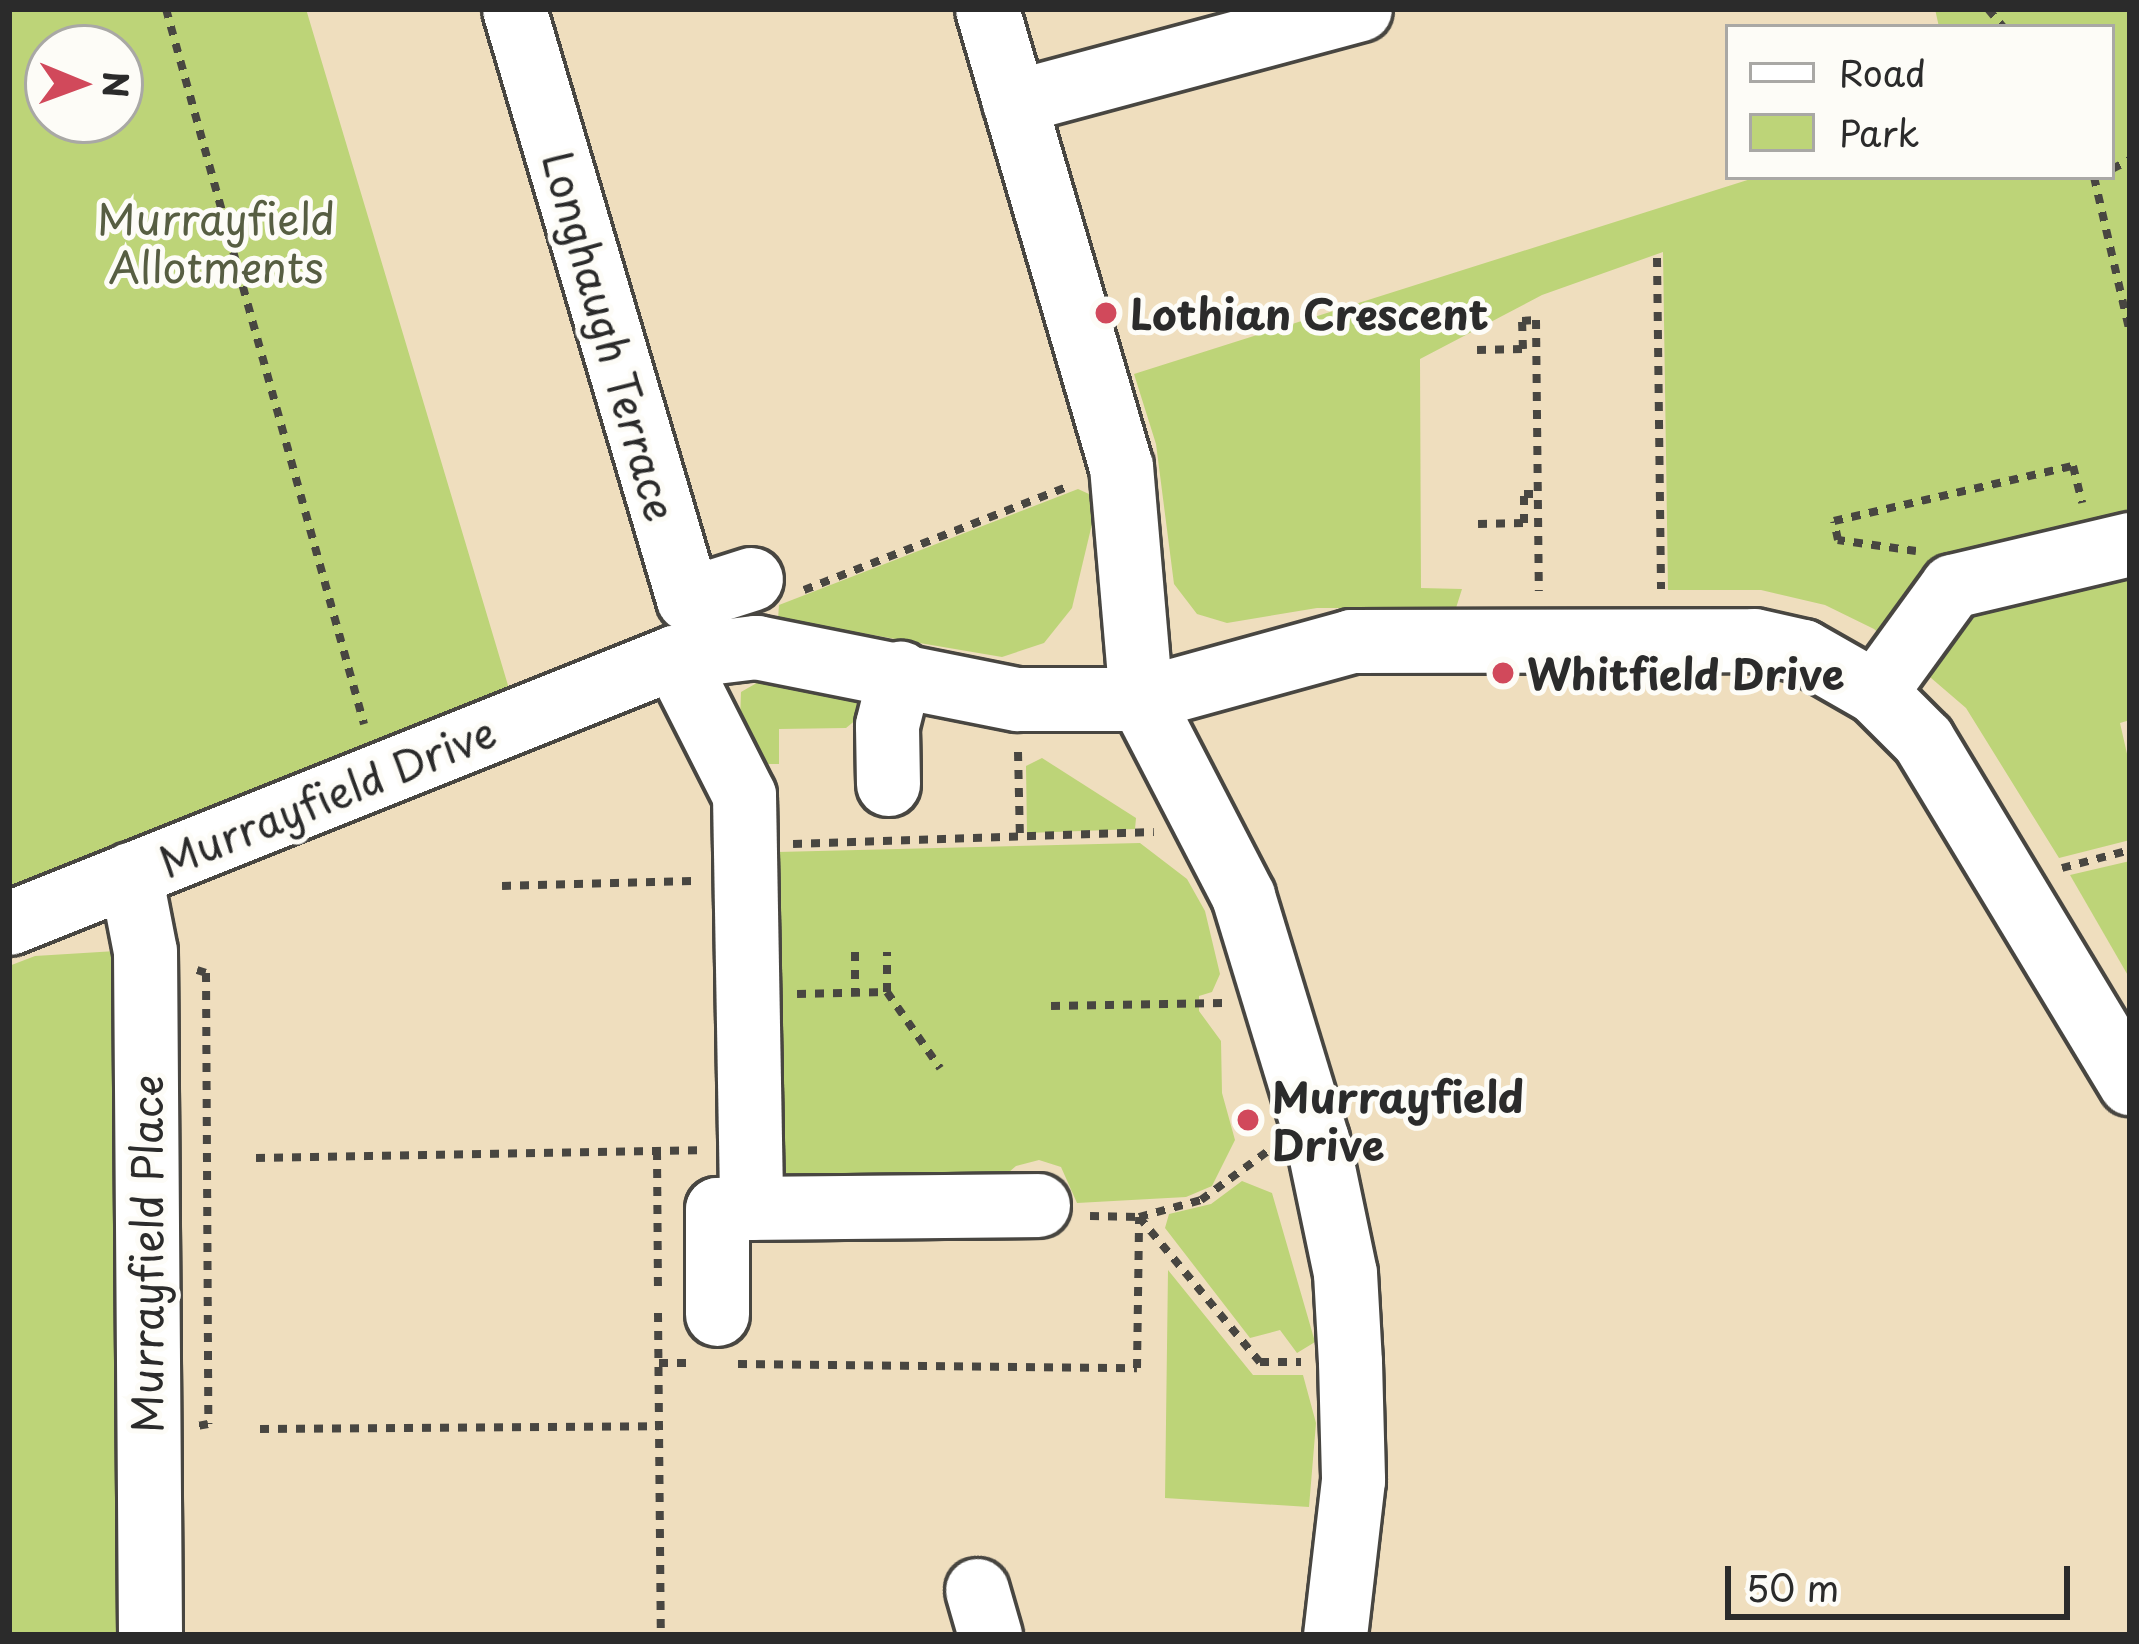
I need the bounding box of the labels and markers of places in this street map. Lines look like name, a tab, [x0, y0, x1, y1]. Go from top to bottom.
place label: Lothian Crescent	[1130, 288, 1489, 338]
marker: Lothian Crescent	[1093, 300, 1119, 326]
place label: Whitfield Drive	[1527, 648, 1846, 698]
marker: Whitfield Drive	[1490, 660, 1516, 686]
place label: Murrayfield Drive	[1272, 1071, 1524, 1170]
marker: Murrayfield Drive	[1235, 1107, 1261, 1133]

